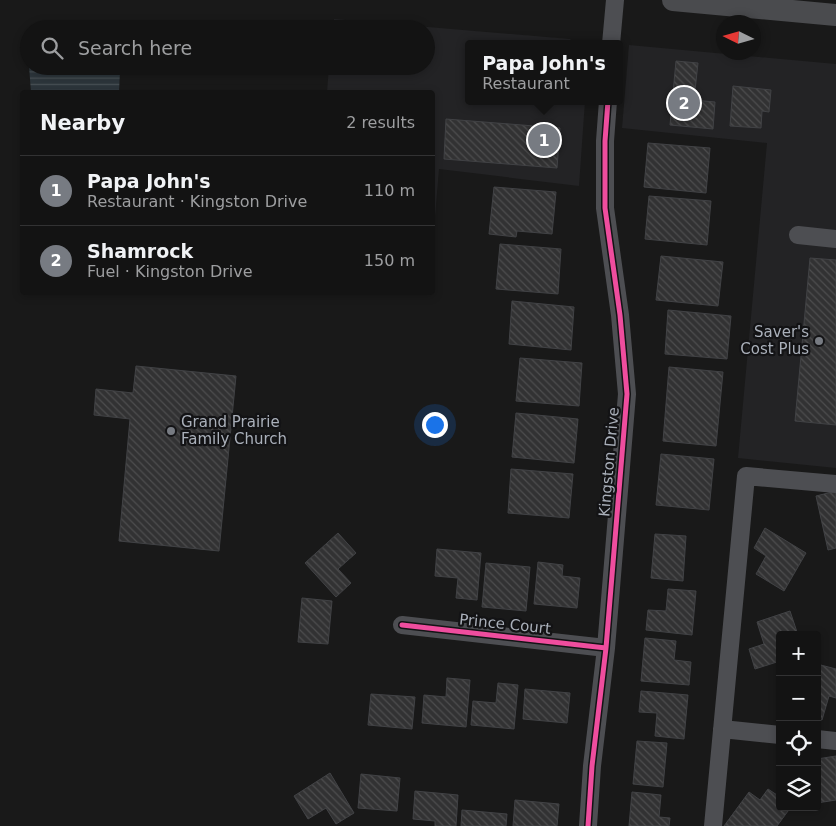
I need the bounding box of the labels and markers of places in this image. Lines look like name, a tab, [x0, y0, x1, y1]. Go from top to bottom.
pin: 2	[668, 84, 700, 122]
pin: 1	[528, 121, 560, 159]
place label: Saver's Cost Plus	[740, 323, 809, 358]
marker: Saver's Cost Plus	[813, 335, 825, 347]
place label: Grand Prairie Family Church	[181, 413, 287, 448]
marker: Grand Prairie Family Church	[165, 425, 177, 437]

